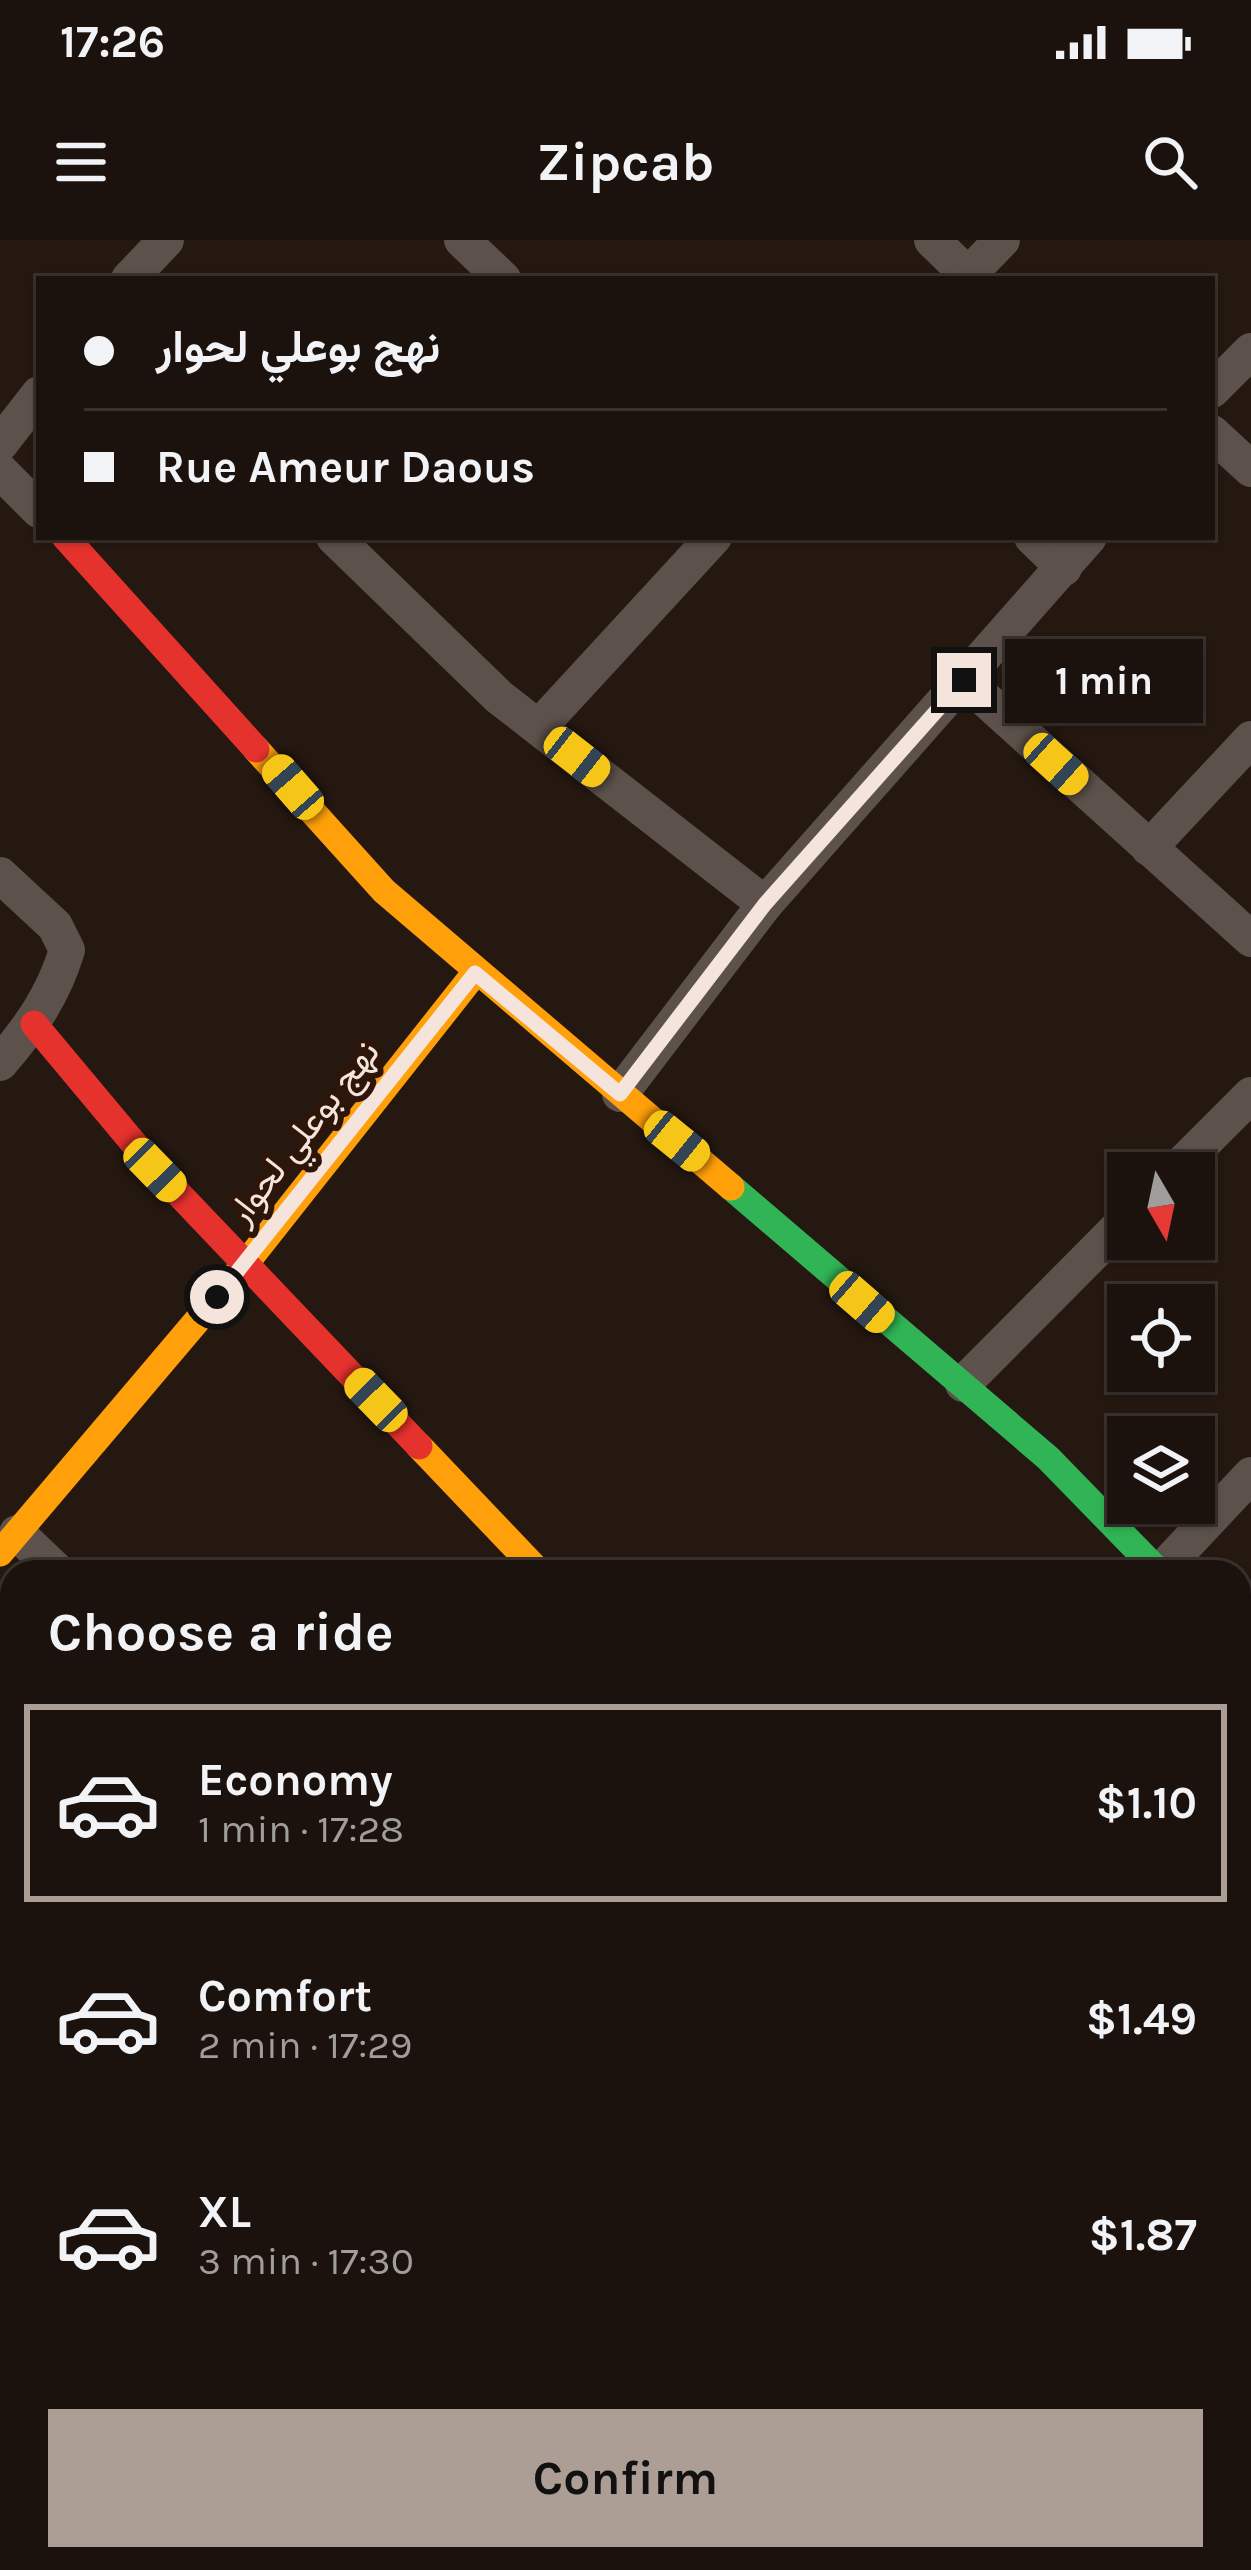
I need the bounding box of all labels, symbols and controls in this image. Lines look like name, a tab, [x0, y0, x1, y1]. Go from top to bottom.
text: 17:26	[60, 16, 165, 68]
icon: menu	[48, 129, 114, 195]
icon: search	[1137, 129, 1203, 195]
text: Zipcab	[537, 130, 714, 194]
text: نهج بوعلي لحوار	[156, 321, 440, 373]
text: Rue Ameur Daous	[156, 441, 535, 493]
callout: 1 min	[1006, 638, 1204, 722]
route end	[937, 653, 991, 707]
text: 1 min	[1055, 658, 1153, 704]
car	[538, 721, 616, 793]
car	[1017, 727, 1095, 801]
car	[256, 748, 330, 826]
street label: نهج بوعلي لحوار	[218, 1032, 394, 1238]
car	[638, 1104, 716, 1178]
car	[117, 1132, 193, 1208]
north arrow	[1107, 1152, 1215, 1260]
map controls	[1107, 1152, 1215, 1524]
car	[823, 1265, 901, 1339]
route start	[190, 1270, 244, 1324]
button: locate	[1107, 1284, 1215, 1392]
car	[338, 1362, 414, 1438]
button: layers	[1107, 1416, 1215, 1524]
text: Choose a ride	[48, 1600, 394, 1664]
icon: car	[54, 1749, 162, 1857]
text: Economy	[198, 1754, 393, 1806]
text: $1.10	[1096, 1777, 1197, 1829]
text: 1 min · 17:28	[198, 1806, 404, 1852]
icon: car	[54, 1965, 162, 2073]
text: Comfort	[198, 1970, 372, 2022]
text: $1.49	[1086, 1993, 1197, 2045]
text: 2 min · 17:29	[198, 2022, 412, 2068]
icon: car	[54, 2181, 162, 2289]
text: XL	[198, 2186, 251, 2238]
text: $1.87	[1089, 2209, 1197, 2261]
text: 3 min · 17:30	[198, 2238, 414, 2284]
button: Confirm	[48, 2409, 1203, 2547]

